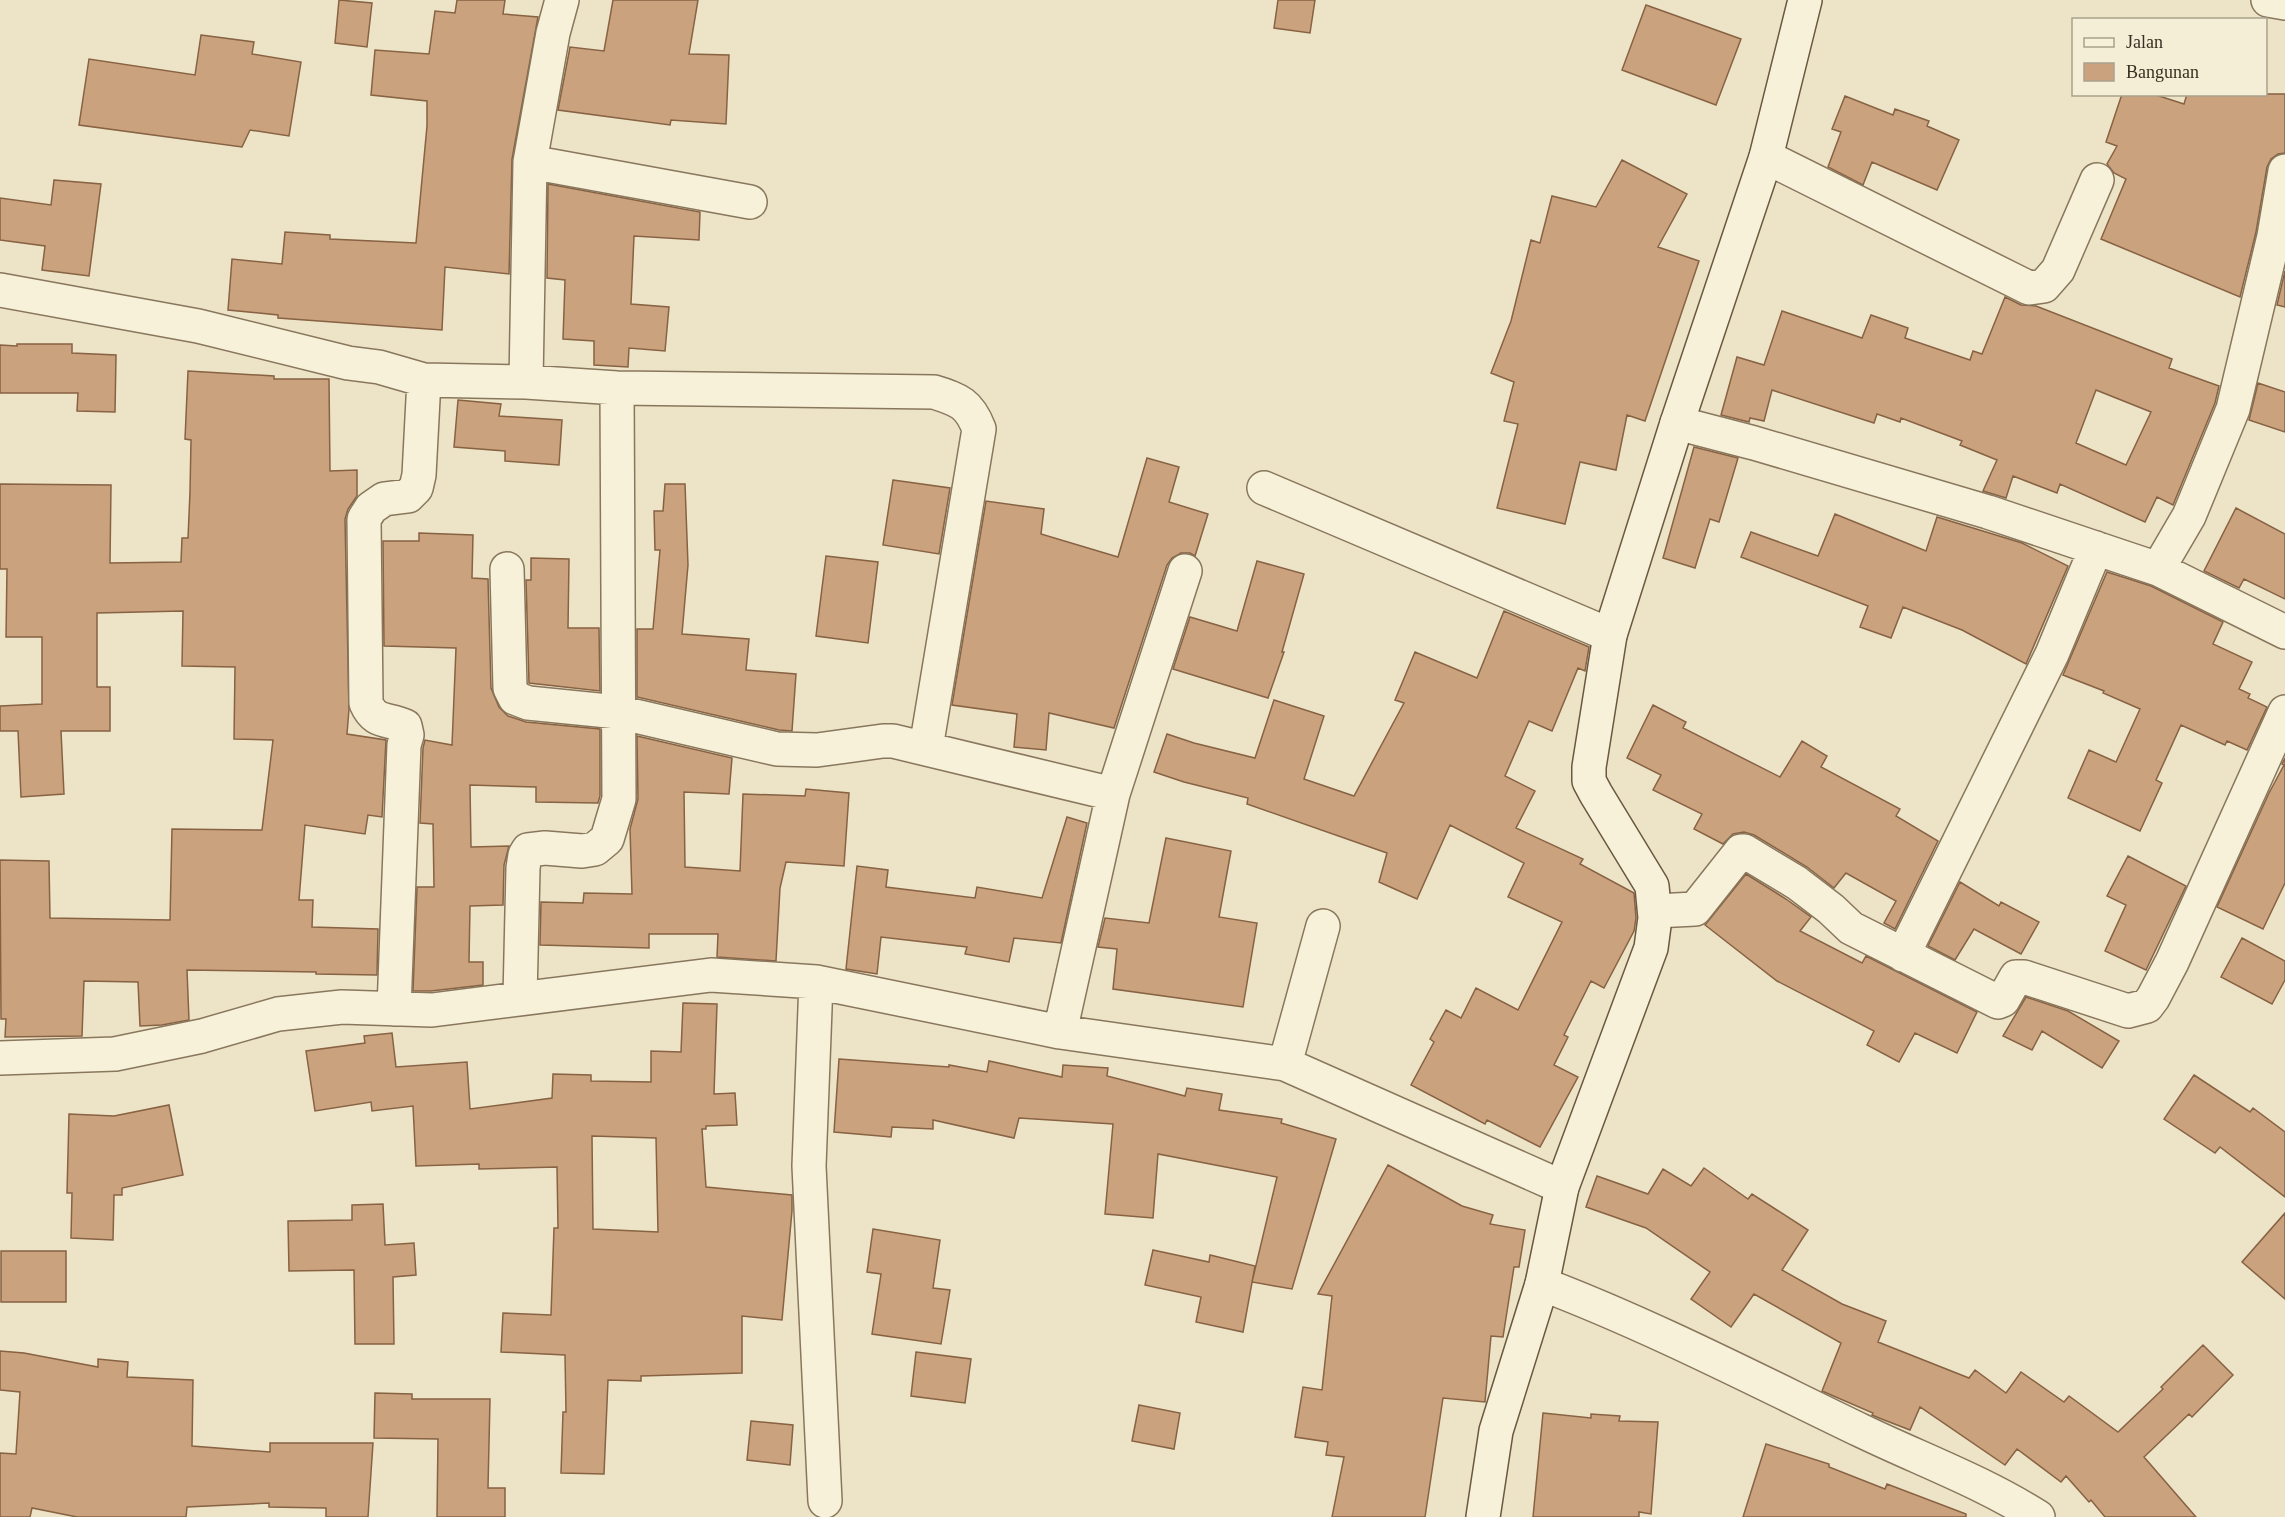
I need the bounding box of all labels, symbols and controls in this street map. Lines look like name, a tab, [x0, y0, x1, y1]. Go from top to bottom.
legend	[2072, 18, 2267, 96]
text: Jalan	[2126, 32, 2163, 52]
text: Bangunan	[2126, 62, 2199, 82]

